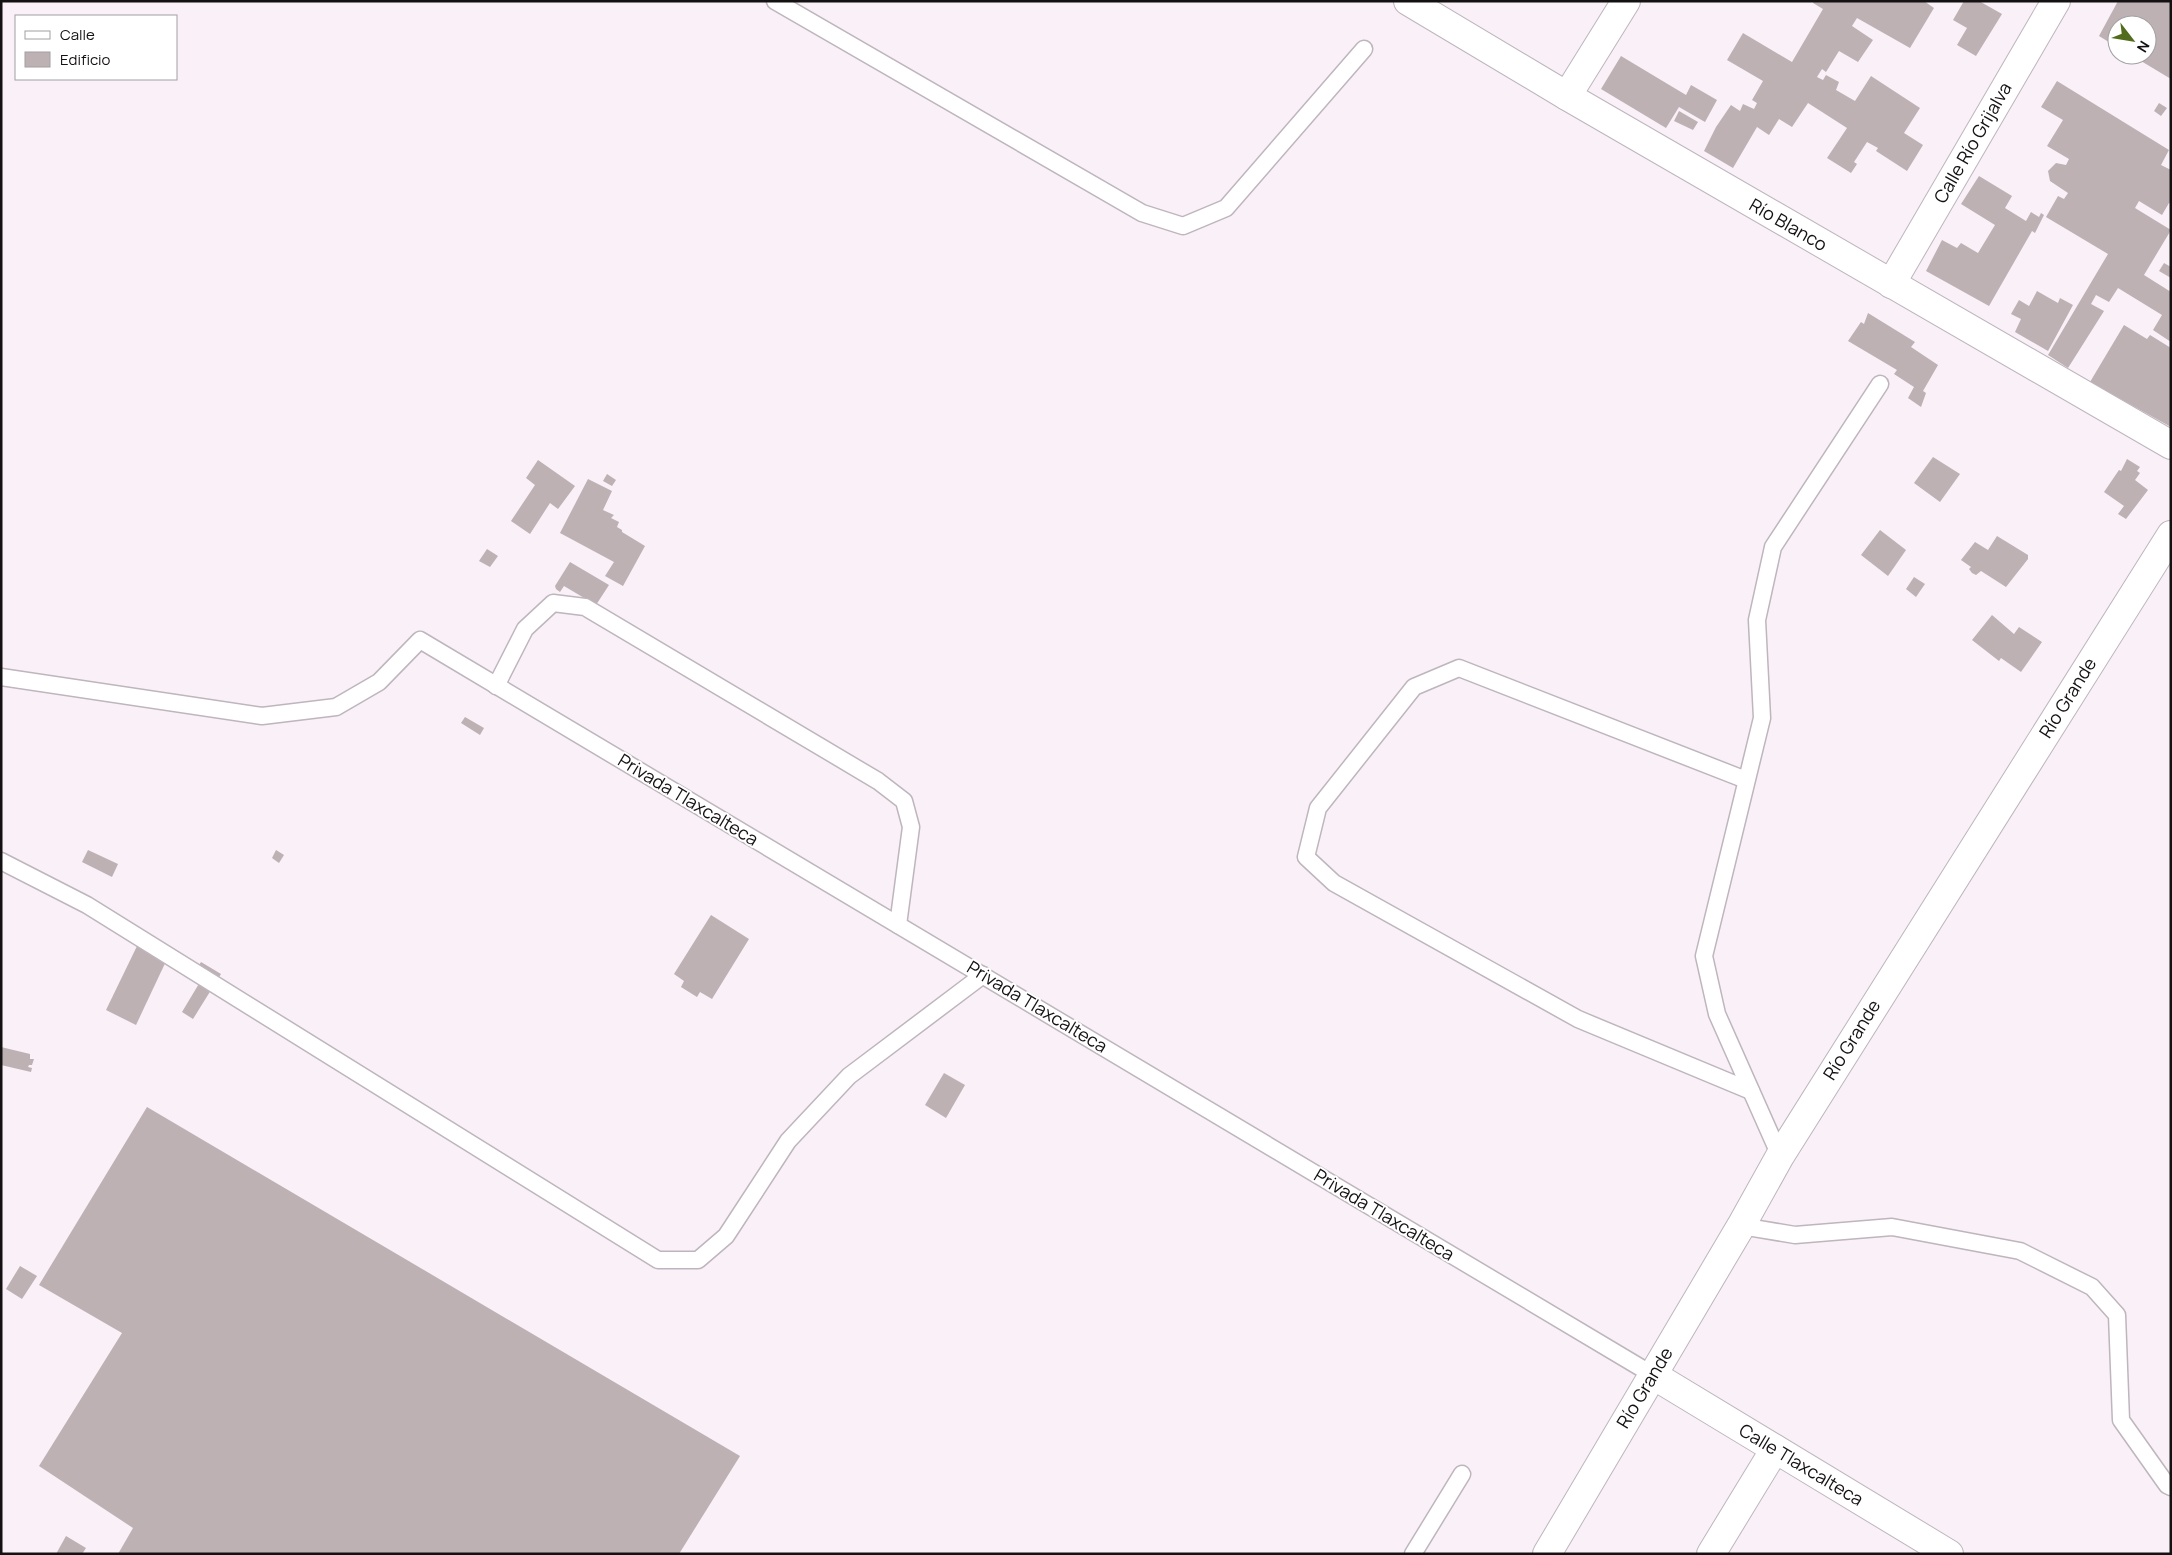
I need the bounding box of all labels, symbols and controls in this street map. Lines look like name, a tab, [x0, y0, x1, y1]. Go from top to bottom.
legend	[15, 15, 178, 80]
north arrow	[2107, 15, 2157, 65]
text: Calle	[60, 24, 95, 45]
text: N	[2133, 38, 2154, 56]
text: Edificio	[60, 49, 111, 70]
street label: Calle Río Grijalva	[1928, 78, 2017, 207]
street label: Río Blanco	[1745, 192, 1832, 256]
street label: Río Grande	[2033, 653, 2101, 742]
street label: Privada Tlaxcalteca	[614, 748, 763, 851]
street label: Privada Tlaxcalteca	[963, 955, 1112, 1058]
street label: Río Grande	[1817, 995, 1885, 1084]
street label: Privada Tlaxcalteca	[1310, 1163, 1459, 1266]
street label: Río Grande	[1611, 1343, 1678, 1432]
street label: Calle Tlaxcalteca	[1735, 1418, 1868, 1511]

